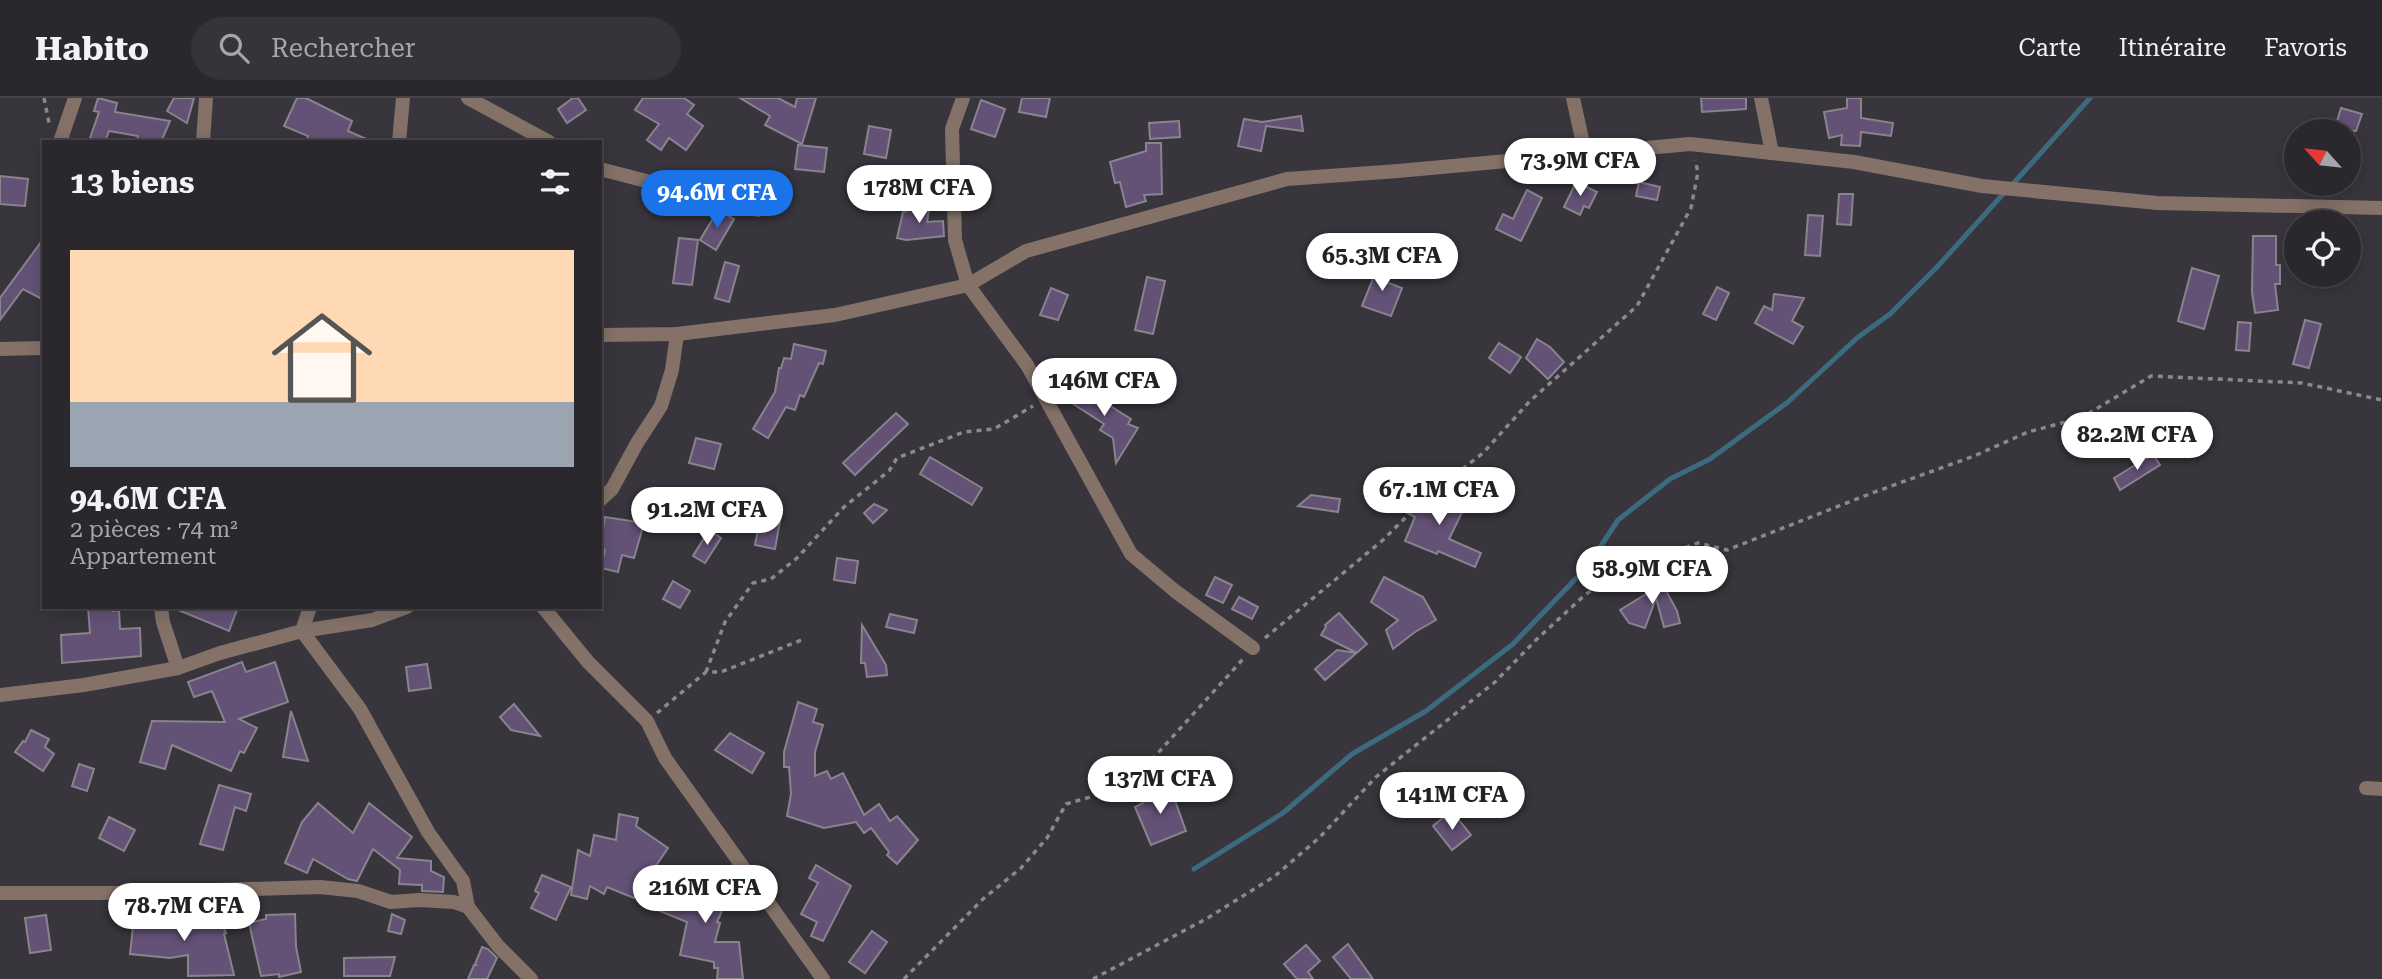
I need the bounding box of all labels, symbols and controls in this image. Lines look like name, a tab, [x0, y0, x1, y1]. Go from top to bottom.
search box	[191, 17, 681, 80]
text: Habito	[35, 29, 149, 68]
icon: search	[215, 29, 253, 67]
text: Rechercher	[271, 33, 415, 63]
text: Carte	[2019, 34, 2081, 62]
text: Itinéraire	[2119, 34, 2226, 62]
text: Favoris	[2264, 34, 2347, 62]
north arrow	[2284, 119, 2361, 196]
map controls	[2284, 119, 2361, 287]
pin: 73.9M CFA	[1500, 139, 1660, 198]
text: 73.9M CFA	[1520, 147, 1640, 174]
icon: filters	[536, 163, 574, 201]
text: 13 biens	[70, 165, 194, 200]
pin: 178M CFA	[847, 166, 991, 225]
pin: 94.6M CFA	[637, 170, 797, 230]
text: 178M CFA	[863, 174, 975, 201]
text: 94.6M CFA	[657, 179, 777, 206]
button: locate	[2284, 210, 2361, 287]
pin: 65.3M CFA	[1302, 234, 1462, 293]
text: 65.3M CFA	[1322, 242, 1442, 269]
icon: home	[259, 295, 385, 421]
pin: 146M CFA	[1032, 358, 1176, 418]
text: 146M CFA	[1048, 367, 1160, 394]
pin: 82.2M CFA	[2057, 412, 2217, 472]
text: 82.2M CFA	[2077, 421, 2197, 448]
pin: 67.1M CFA	[1359, 468, 1519, 527]
text: 67.1M CFA	[1379, 476, 1499, 503]
text: 94.6M CFA	[70, 481, 226, 516]
pin: 91.2M CFA	[627, 488, 787, 547]
text: 91.2M CFA	[647, 496, 767, 523]
text: 2 pièces · 74 m²	[70, 516, 238, 543]
text: Appartement	[70, 543, 216, 570]
pin: 58.9M CFA	[1572, 546, 1732, 606]
text: 58.9M CFA	[1592, 555, 1712, 582]
pin: 137M CFA	[1088, 756, 1232, 816]
text: 137M CFA	[1104, 765, 1216, 792]
pin: 141M CFA	[1380, 772, 1524, 832]
text: 141M CFA	[1396, 781, 1508, 808]
pin: 216M CFA	[633, 866, 777, 925]
text: 216M CFA	[649, 874, 761, 901]
pin: 78.7M CFA	[104, 884, 264, 943]
text: 78.7M CFA	[124, 892, 244, 919]

